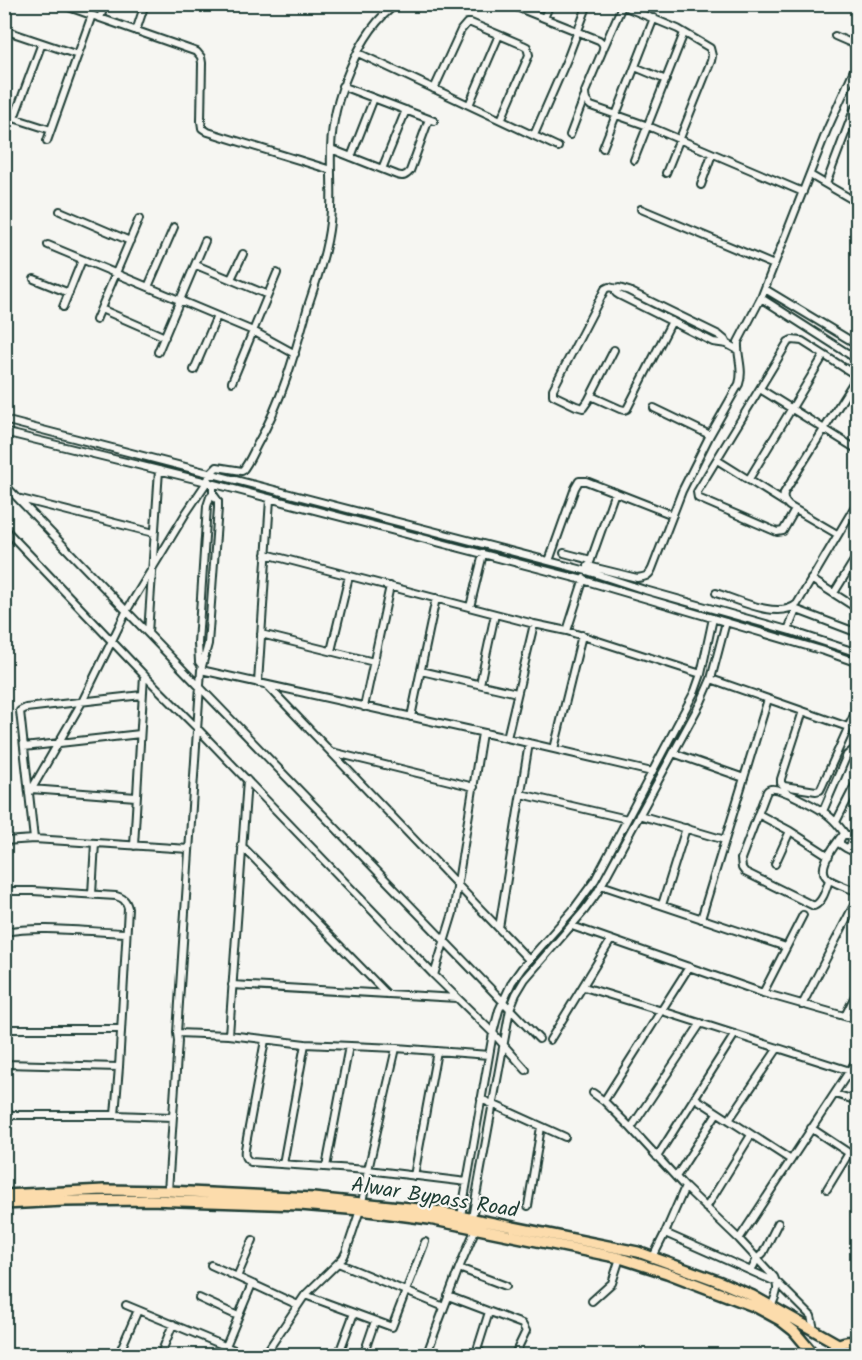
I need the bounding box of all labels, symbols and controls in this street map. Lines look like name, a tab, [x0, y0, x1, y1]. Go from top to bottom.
street label: Alwar Bypass Road	[349, 1169, 521, 1228]

